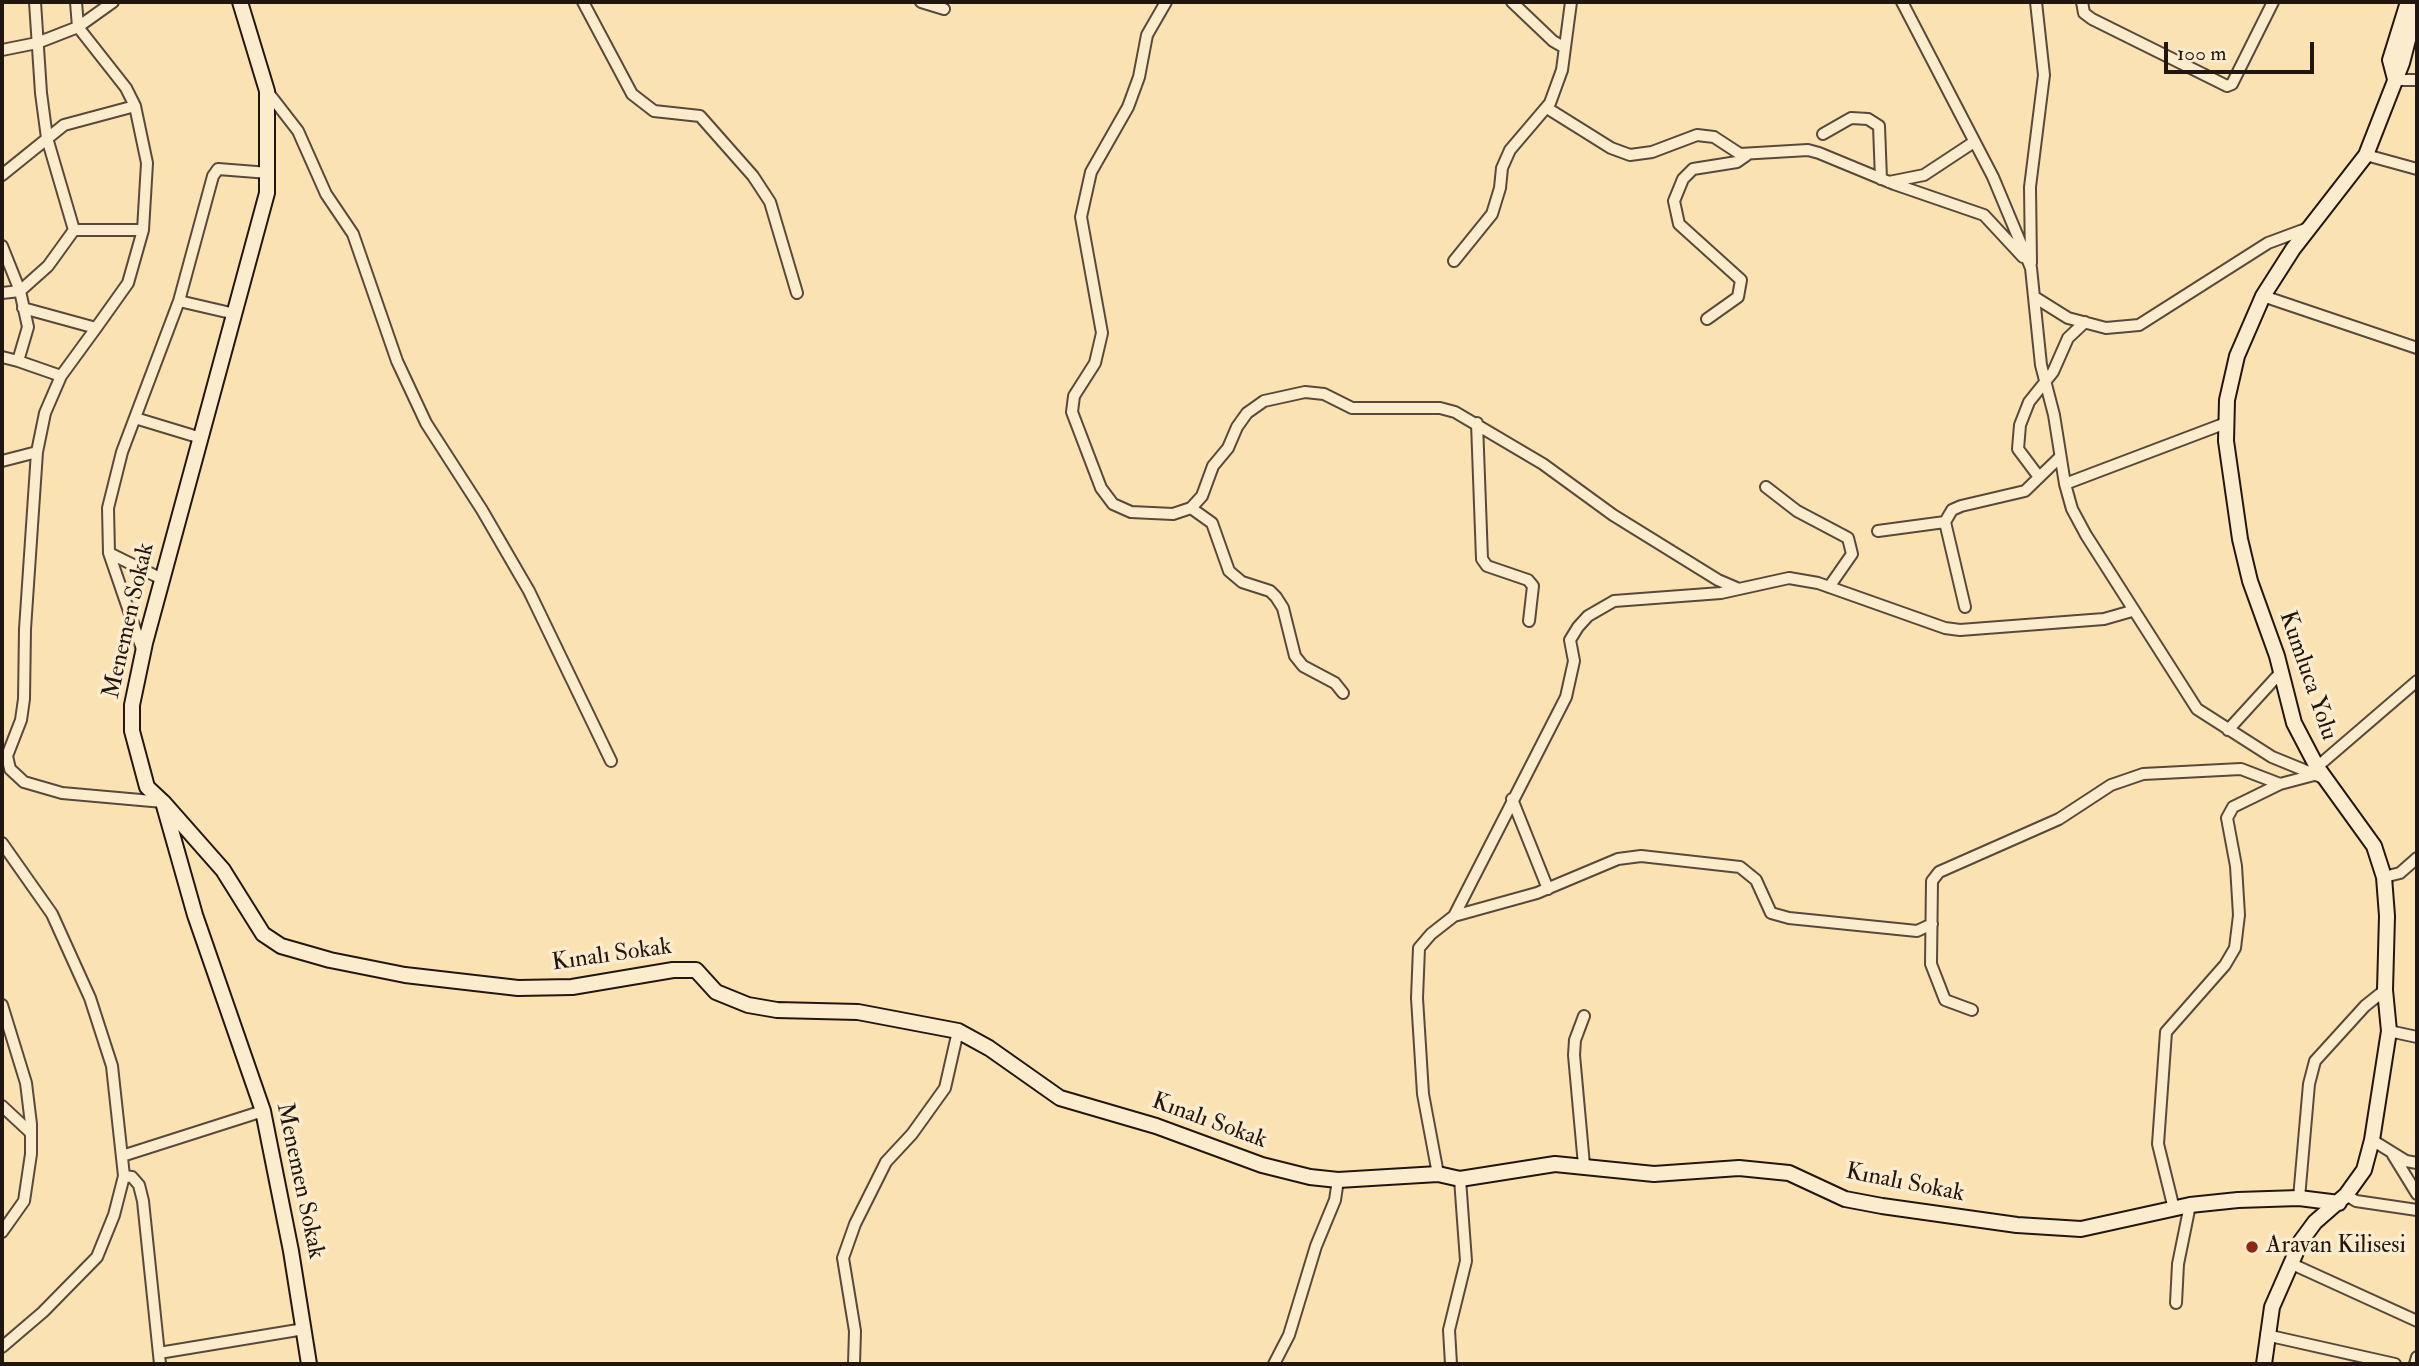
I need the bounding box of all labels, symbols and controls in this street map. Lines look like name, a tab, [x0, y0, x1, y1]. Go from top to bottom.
scale bar	[2167, 28, 2318, 72]
text: 100 m	[2177, 40, 2227, 67]
street label: Menemen Sokak	[98, 540, 162, 702]
street label: Kumluca Yolu	[2271, 608, 2343, 744]
street label: Kınalı Sokak	[550, 933, 674, 979]
street label: Kınalı Sokak	[1147, 1088, 1271, 1156]
street label: Menemen Sokak	[268, 1100, 330, 1262]
street label: Kınalı Sokak	[1843, 1158, 1967, 1210]
place label: Aravan Kilisesi	[2266, 1233, 2406, 1261]
marker: Aravan Kilisesi	[2244, 1239, 2260, 1255]

